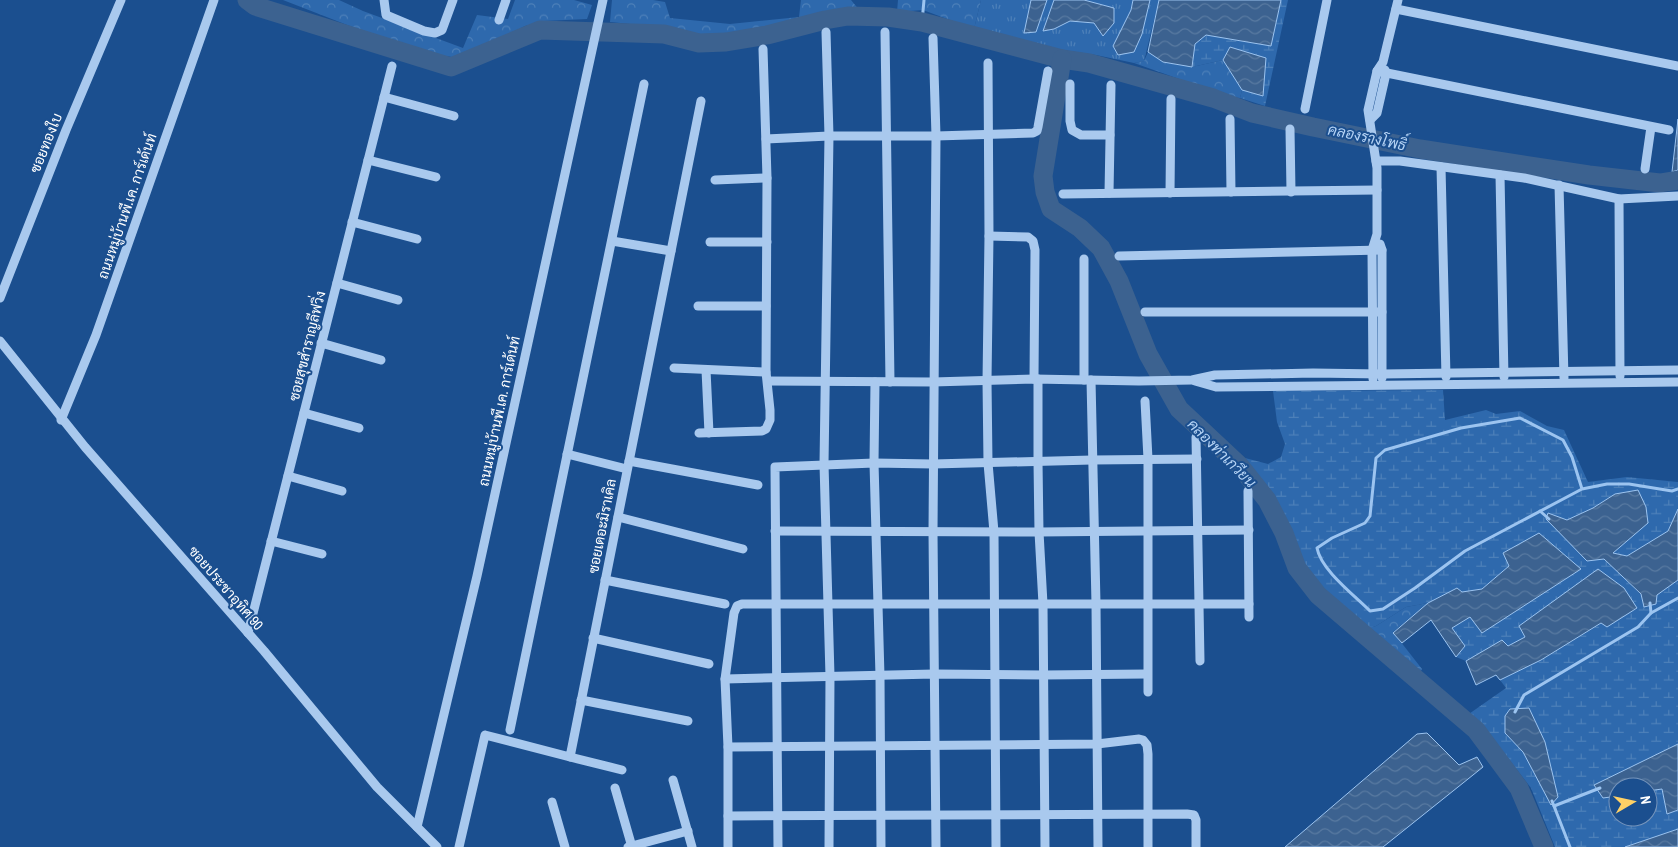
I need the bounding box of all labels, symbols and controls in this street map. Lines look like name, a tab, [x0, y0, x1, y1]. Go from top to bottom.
street label: ซอยทองใบ	[26, 110, 66, 176]
water label: คลองรางโพธิ์	[1326, 114, 1412, 156]
street label: ถนนหมู่บ้านพี.เค. การ์เด้นท์	[94, 131, 161, 282]
street label: ซอยสุขสำราญลีฟวิ่ง	[282, 288, 330, 403]
street label: ถนนหมู่บ้านพี.เค. การ์เด้นท์	[474, 334, 525, 488]
water label: คลองท่าเกวียน	[1183, 414, 1261, 492]
street label: ซอยเดอะมิราเคิล	[584, 477, 620, 575]
street label: ซอยประชาอุทิศ 90	[184, 542, 267, 634]
north arrow	[1608, 777, 1658, 827]
text: N	[1636, 794, 1655, 805]

